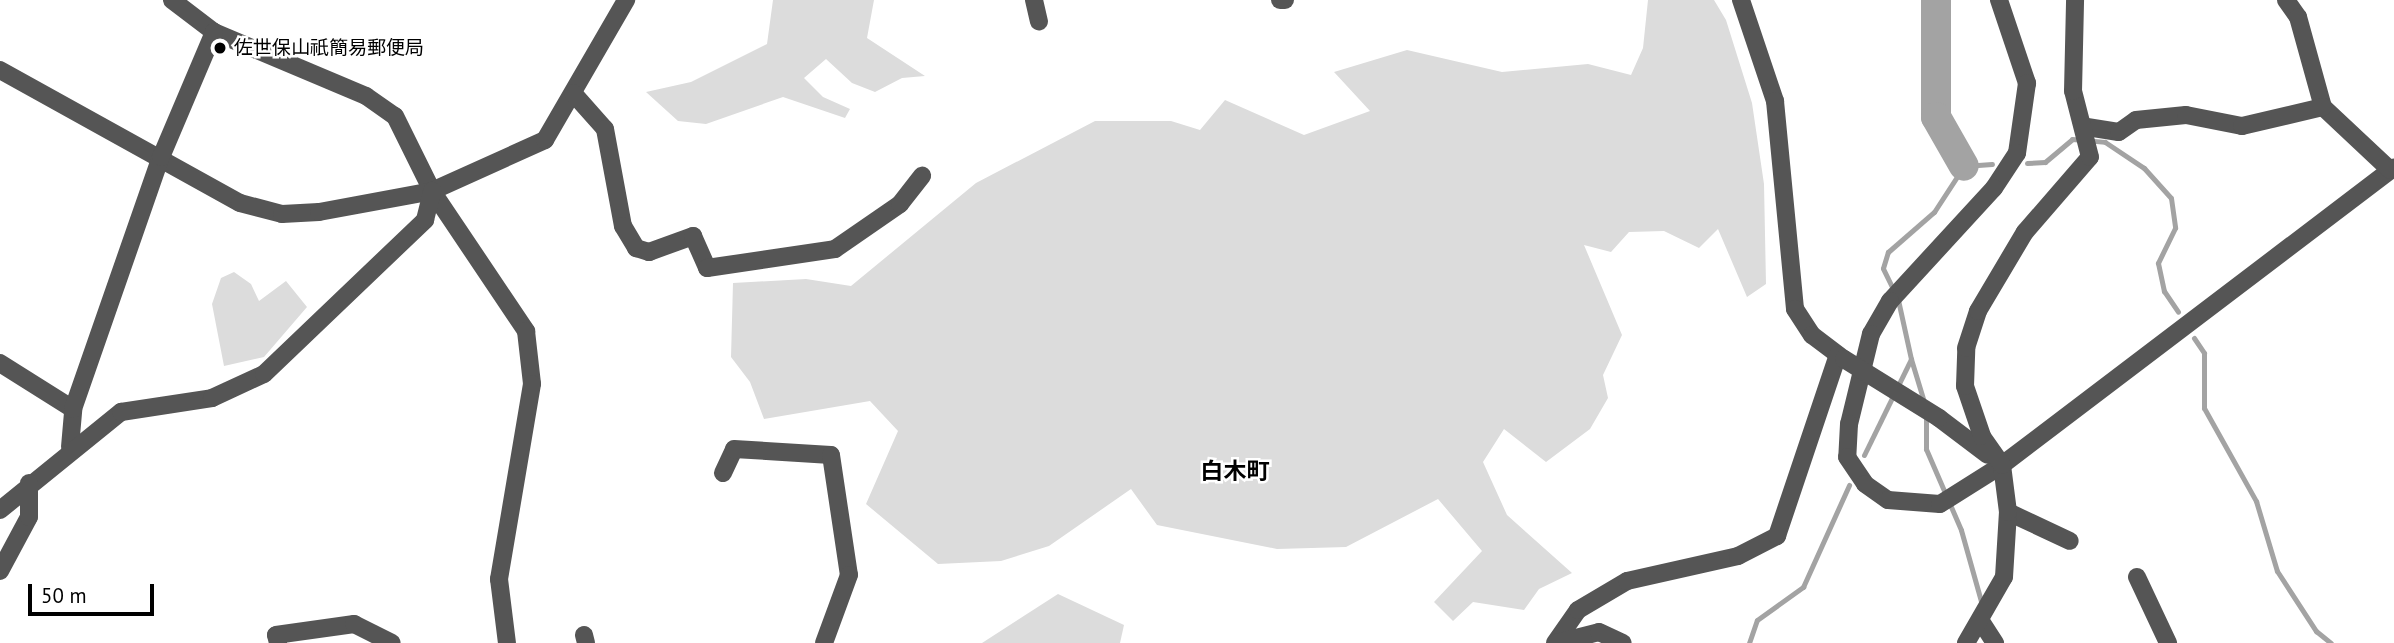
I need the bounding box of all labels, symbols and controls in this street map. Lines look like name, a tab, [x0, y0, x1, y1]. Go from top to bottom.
place label: 佐世保山祇簡易郵便局	[234, 37, 424, 59]
marker: 佐世保山祇簡易郵便局	[212, 40, 228, 56]
district label: 白木町	[1201, 457, 1269, 485]
scale bar	[32, 570, 158, 614]
text: 50 m	[41, 582, 87, 609]

